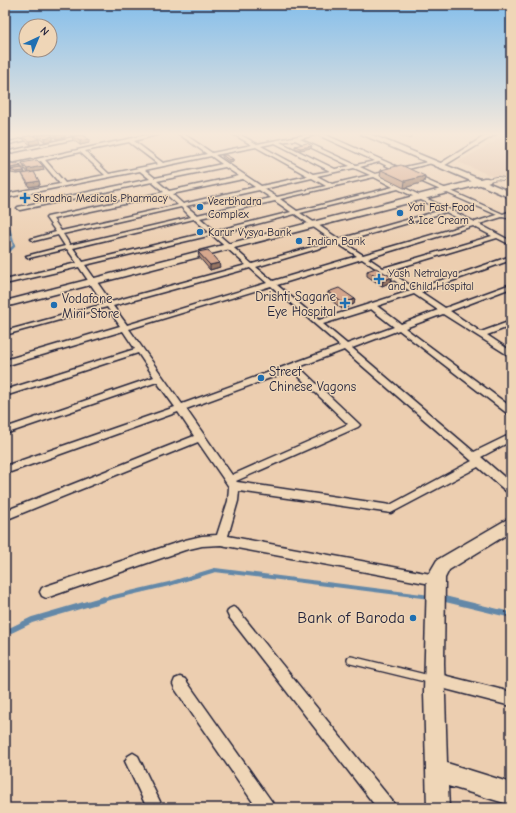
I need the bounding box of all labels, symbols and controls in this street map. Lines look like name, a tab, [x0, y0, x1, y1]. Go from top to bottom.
north arrow	[18, 18, 58, 58]
text: N	[37, 24, 52, 38]
place label: Shradha Medicals Pharmacy	[33, 192, 168, 205]
marker: Shradha Medicals Pharmacy	[20, 193, 30, 203]
place label: Veerbhadra Complex	[208, 195, 262, 221]
place label: Yoti Fast Food & Ice Cream	[408, 201, 475, 227]
marker: Veerbhadra Complex	[195, 202, 205, 212]
marker: Yoti Fast Food & Ice Cream	[395, 208, 405, 218]
place label: Karur Vysya Bank	[208, 226, 292, 239]
marker: Karur Vysya Bank	[195, 227, 205, 237]
place label: Indian Bank	[307, 235, 366, 248]
marker: Indian Bank	[294, 236, 304, 246]
place label: Yash Netralaya and Child Hospital	[388, 267, 474, 293]
marker: Yash Netralaya and Child Hospital	[373, 273, 385, 285]
place label: Drishti Sagane Eye Hospital	[255, 289, 336, 319]
place label: Vodafone Mini Store	[62, 291, 120, 321]
marker: Drishti Sagane Eye Hospital	[339, 297, 351, 309]
marker: Vodafone Mini Store	[49, 300, 59, 310]
place label: Street Chinese Vagons	[269, 364, 356, 394]
marker: Street Chinese Vagons	[256, 373, 266, 383]
place label: Bank of Baroda	[297, 609, 405, 627]
marker: Bank of Baroda	[408, 613, 418, 623]

